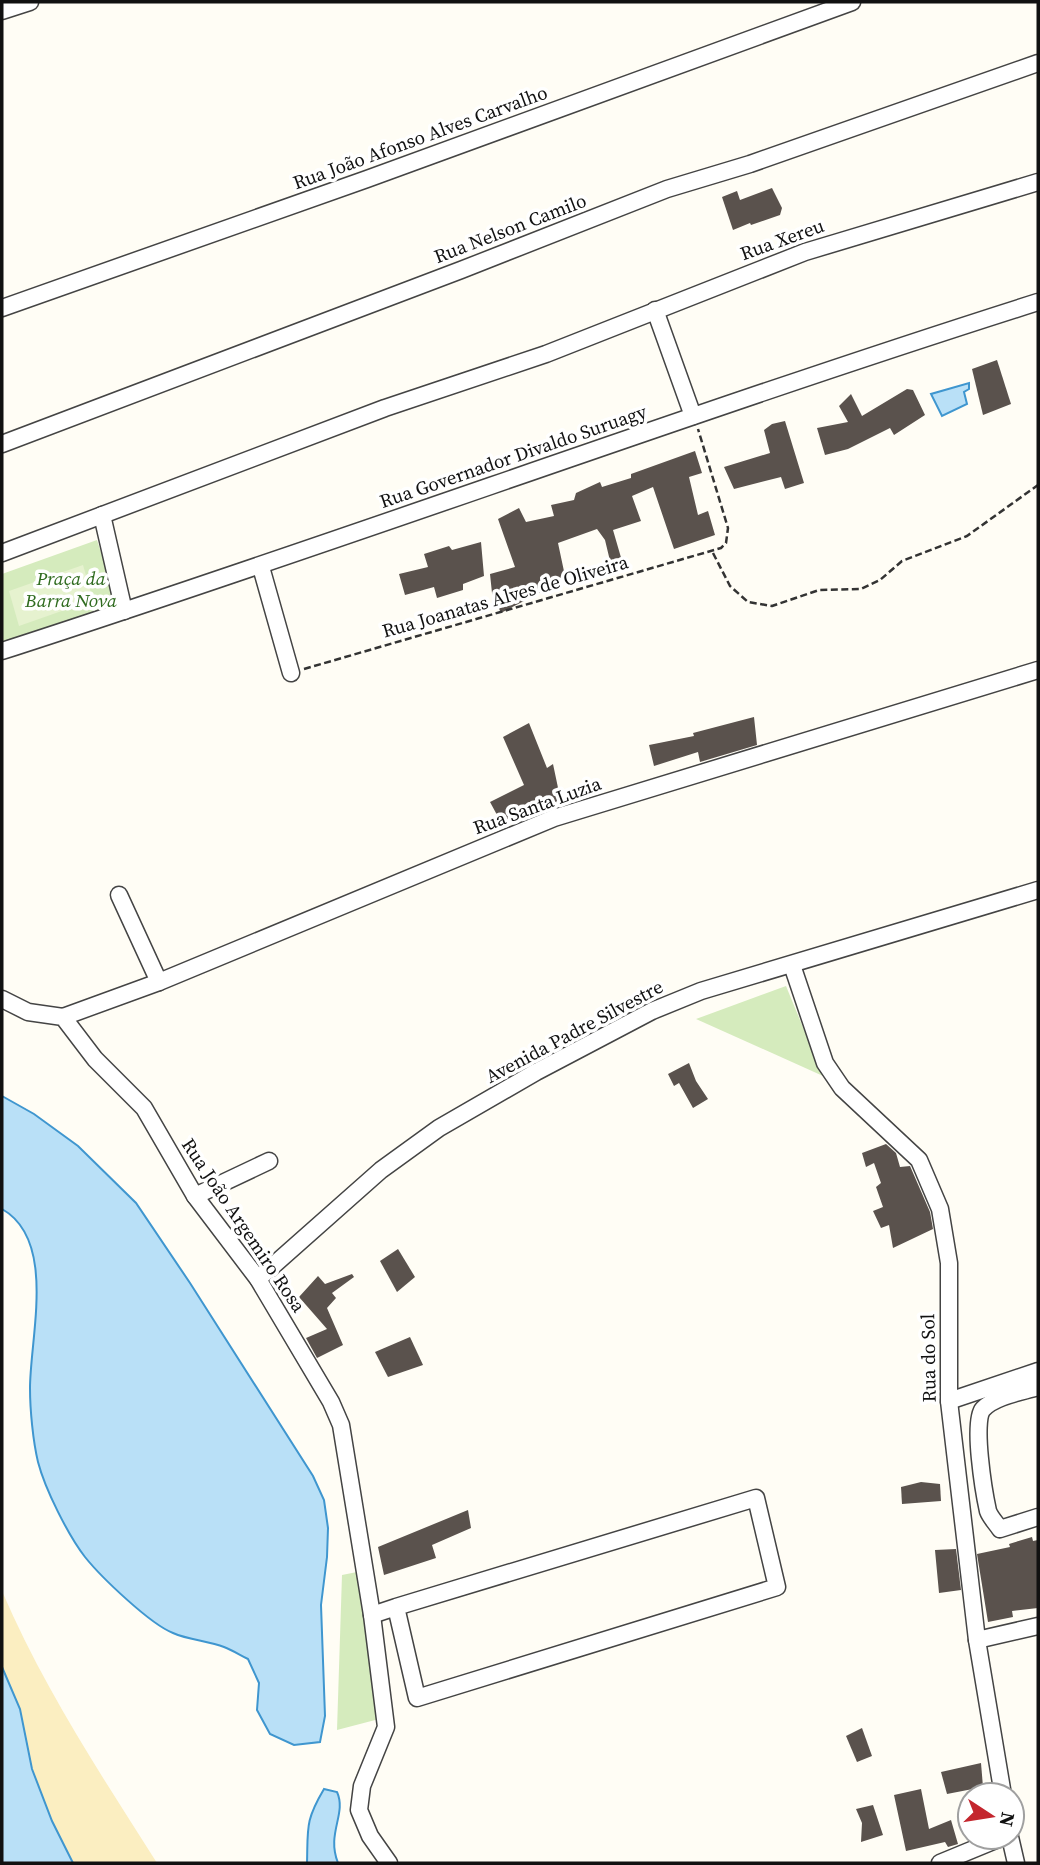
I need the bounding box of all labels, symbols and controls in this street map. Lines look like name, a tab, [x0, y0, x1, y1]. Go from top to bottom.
street label: Rua João Afonso Alves Carvalho	[289, 79, 551, 195]
street label: Rua Nelson Camilo	[430, 187, 590, 269]
street label: Rua Xereu	[736, 212, 828, 266]
street label: Rua Governador Divaldo Suruagy	[376, 398, 650, 514]
street label: Rua Joanatas Alves de Oliveira	[379, 548, 631, 644]
park label: Praça da Barra Nova	[24, 565, 117, 613]
street label: Rua Santa Luzia	[469, 770, 605, 840]
street label: Avenida Padre Silvestre	[481, 973, 667, 1089]
street label: Rua João Argemiro Rosa	[176, 1133, 312, 1317]
street label: Rua do Sol	[914, 1313, 942, 1403]
north arrow	[956, 1781, 1026, 1851]
text: N	[993, 1810, 1022, 1829]

